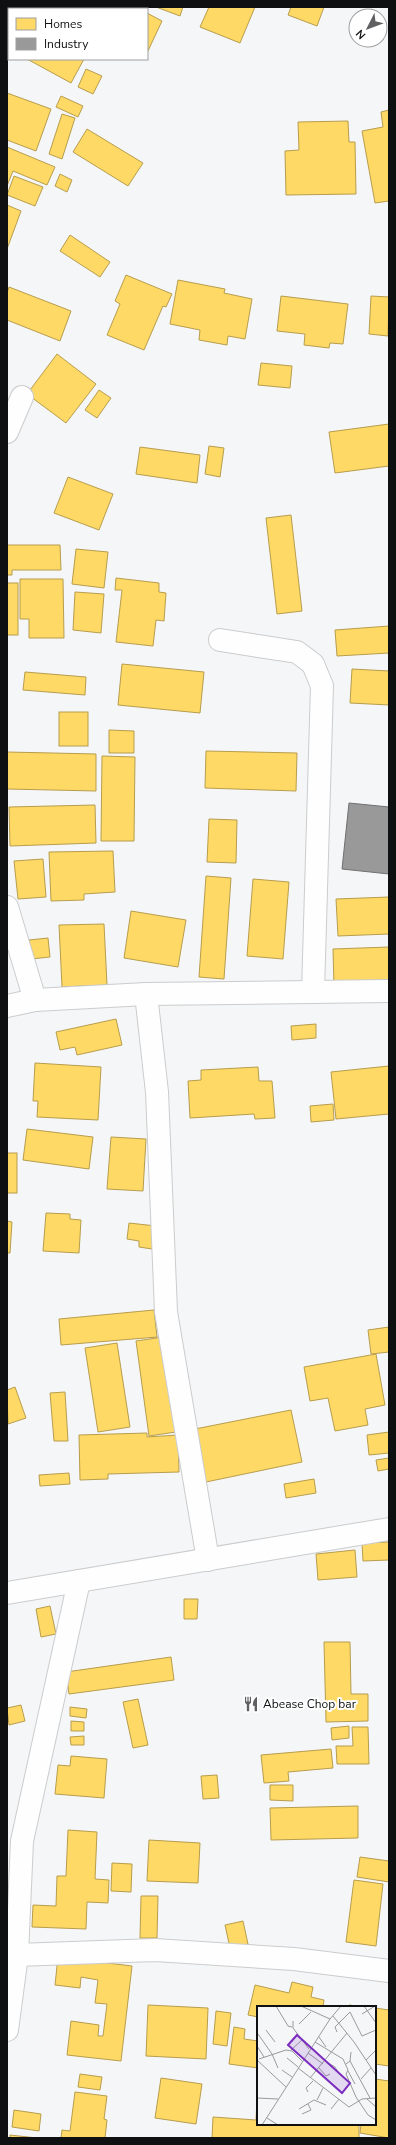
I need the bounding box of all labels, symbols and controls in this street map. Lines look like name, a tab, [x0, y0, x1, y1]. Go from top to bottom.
legend	[8, 8, 148, 60]
north arrow	[348, 8, 388, 48]
text: Homes	[44, 16, 82, 32]
text: N	[353, 26, 369, 42]
text: Industry	[44, 36, 89, 52]
restaurant icon: Abease Chop bar	[242, 1695, 260, 1713]
place label: Abease Chop bar	[263, 1696, 357, 1712]
inset map	[257, 2006, 376, 2125]

